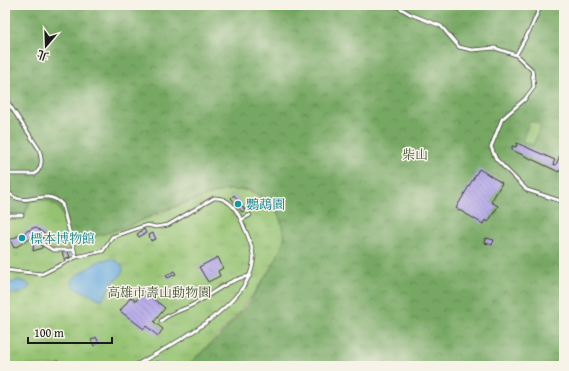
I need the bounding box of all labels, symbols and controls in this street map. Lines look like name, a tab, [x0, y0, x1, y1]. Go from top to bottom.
north arrow	[26, 26, 66, 66]
text: 北	[35, 46, 51, 65]
park label: 柴山	[402, 145, 428, 164]
place label: 鸚鵡園	[246, 195, 285, 214]
marker: 鸚鵡園	[233, 199, 243, 209]
place label: 標本博物館	[30, 229, 95, 248]
marker: 標本博物館	[17, 233, 27, 243]
park label: 高雄市壽山動物園	[107, 283, 211, 302]
scale bar	[28, 319, 112, 345]
text: 100 m	[34, 324, 64, 341]

